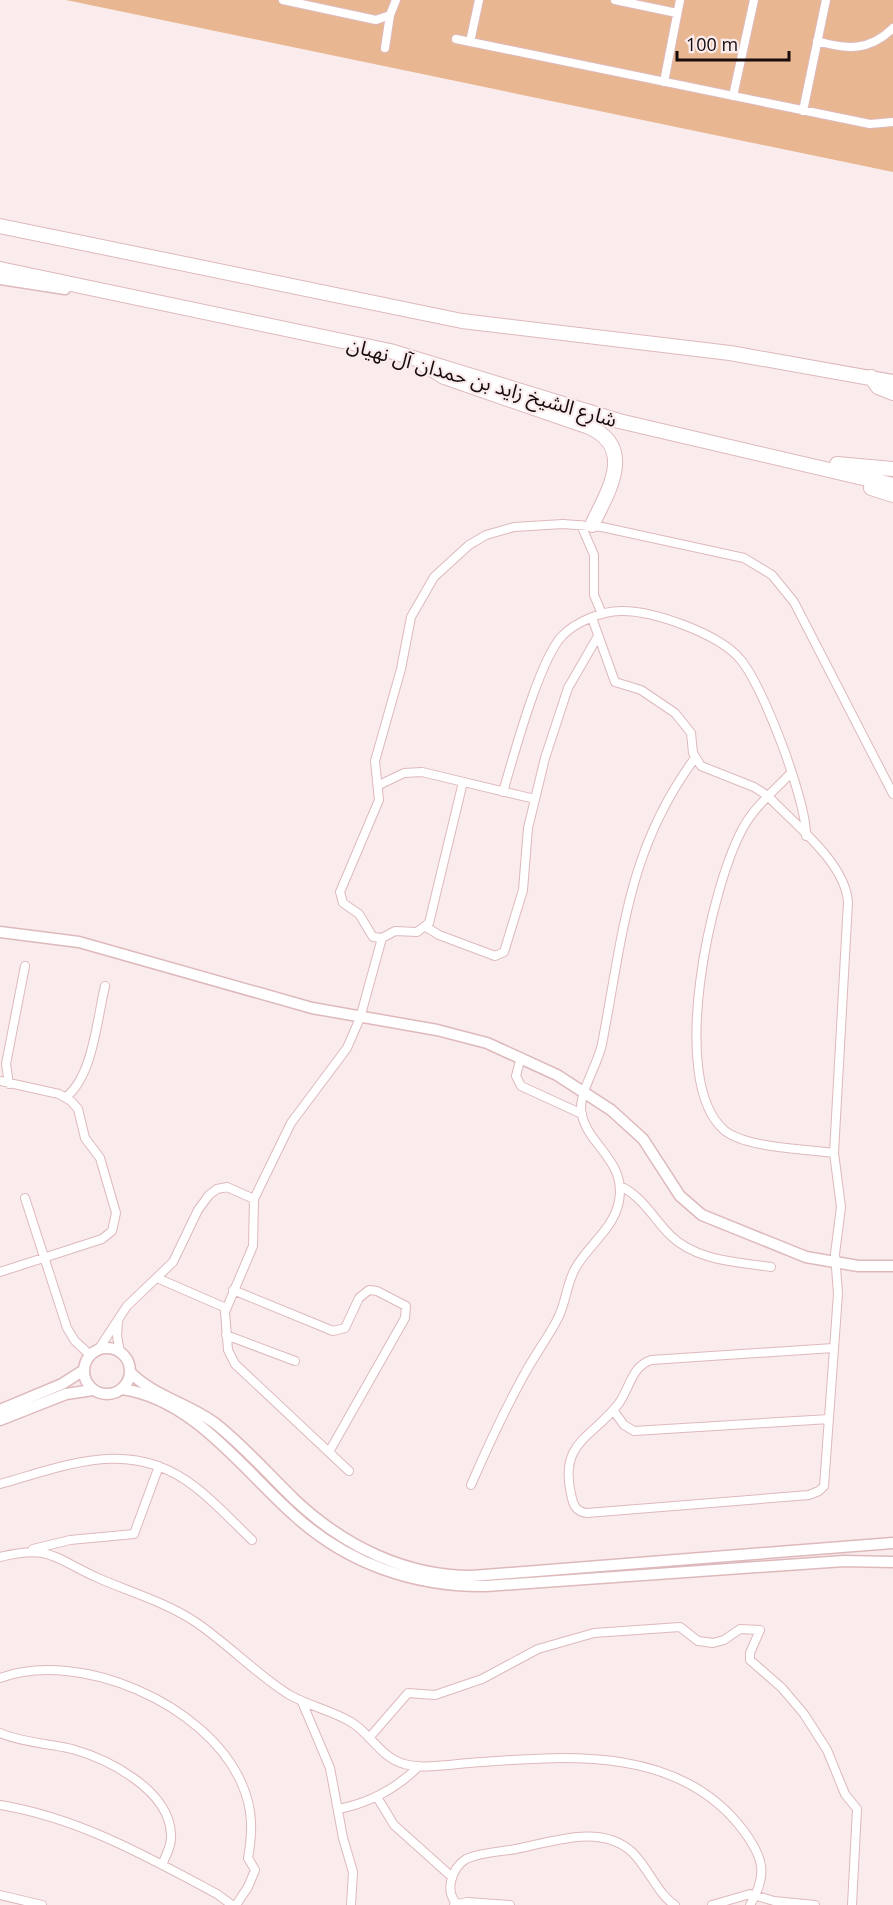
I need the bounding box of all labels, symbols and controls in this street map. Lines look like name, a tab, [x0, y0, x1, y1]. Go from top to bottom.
scale bar	[677, 24, 790, 62]
text: 100 m	[686, 32, 738, 56]
street label: شارع الشيخ زايد بن حمدان آل نهيان	[344, 330, 620, 435]

